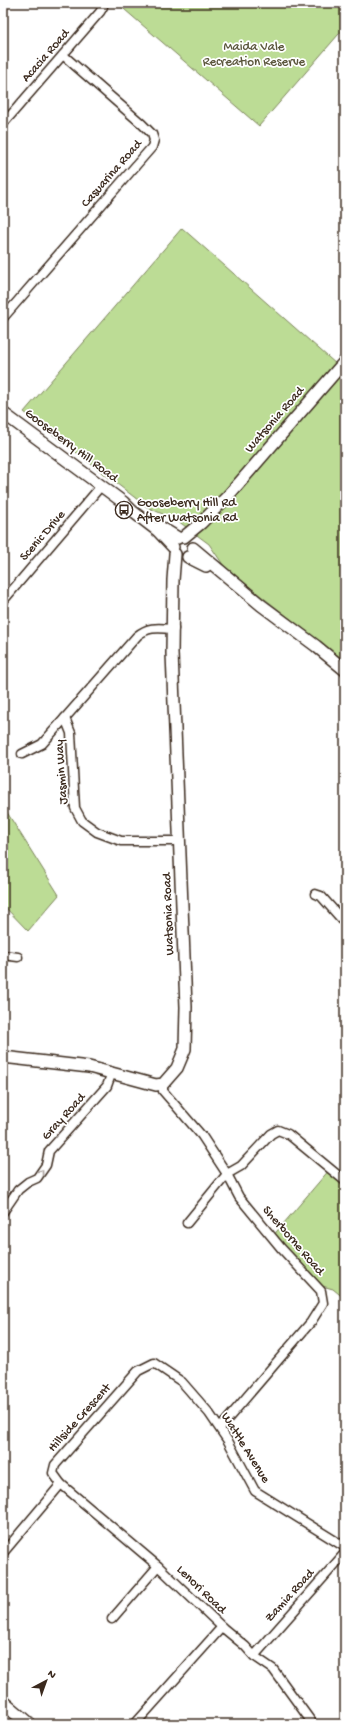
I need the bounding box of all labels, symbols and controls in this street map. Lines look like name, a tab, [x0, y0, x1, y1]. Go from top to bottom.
street label: Acacia Road	[19, 25, 74, 86]
park label: Maida Vale Recreation Reserve	[203, 40, 306, 70]
street label: Casuarina Road	[79, 136, 146, 211]
street label: Watsonia Road	[242, 383, 309, 456]
street label: Gooseberry Hill Road	[21, 406, 122, 487]
place label: Gooseberry Hill Rd After Watsonia Rd	[137, 496, 239, 526]
bus stop icon: Gooseberry Hill Rd After Watsonia Rd	[114, 500, 134, 520]
street label: Scenic Drive	[17, 507, 69, 564]
street label: Jasmin Way	[52, 739, 72, 805]
street label: Watsonia Road	[160, 871, 178, 956]
street label: Gray Road	[39, 1089, 90, 1144]
one-way arrow	[36, 1170, 43, 1177]
street label: Sherborne Road	[259, 1203, 328, 1280]
street label: Hillside Crescent	[45, 1379, 116, 1455]
street label: Wattle Avenue	[217, 1410, 273, 1486]
street label: Lenori Road	[173, 1563, 230, 1618]
street label: Zamia Road	[262, 1565, 319, 1626]
north arrow	[26, 1661, 66, 1701]
text: N	[45, 1668, 58, 1682]

